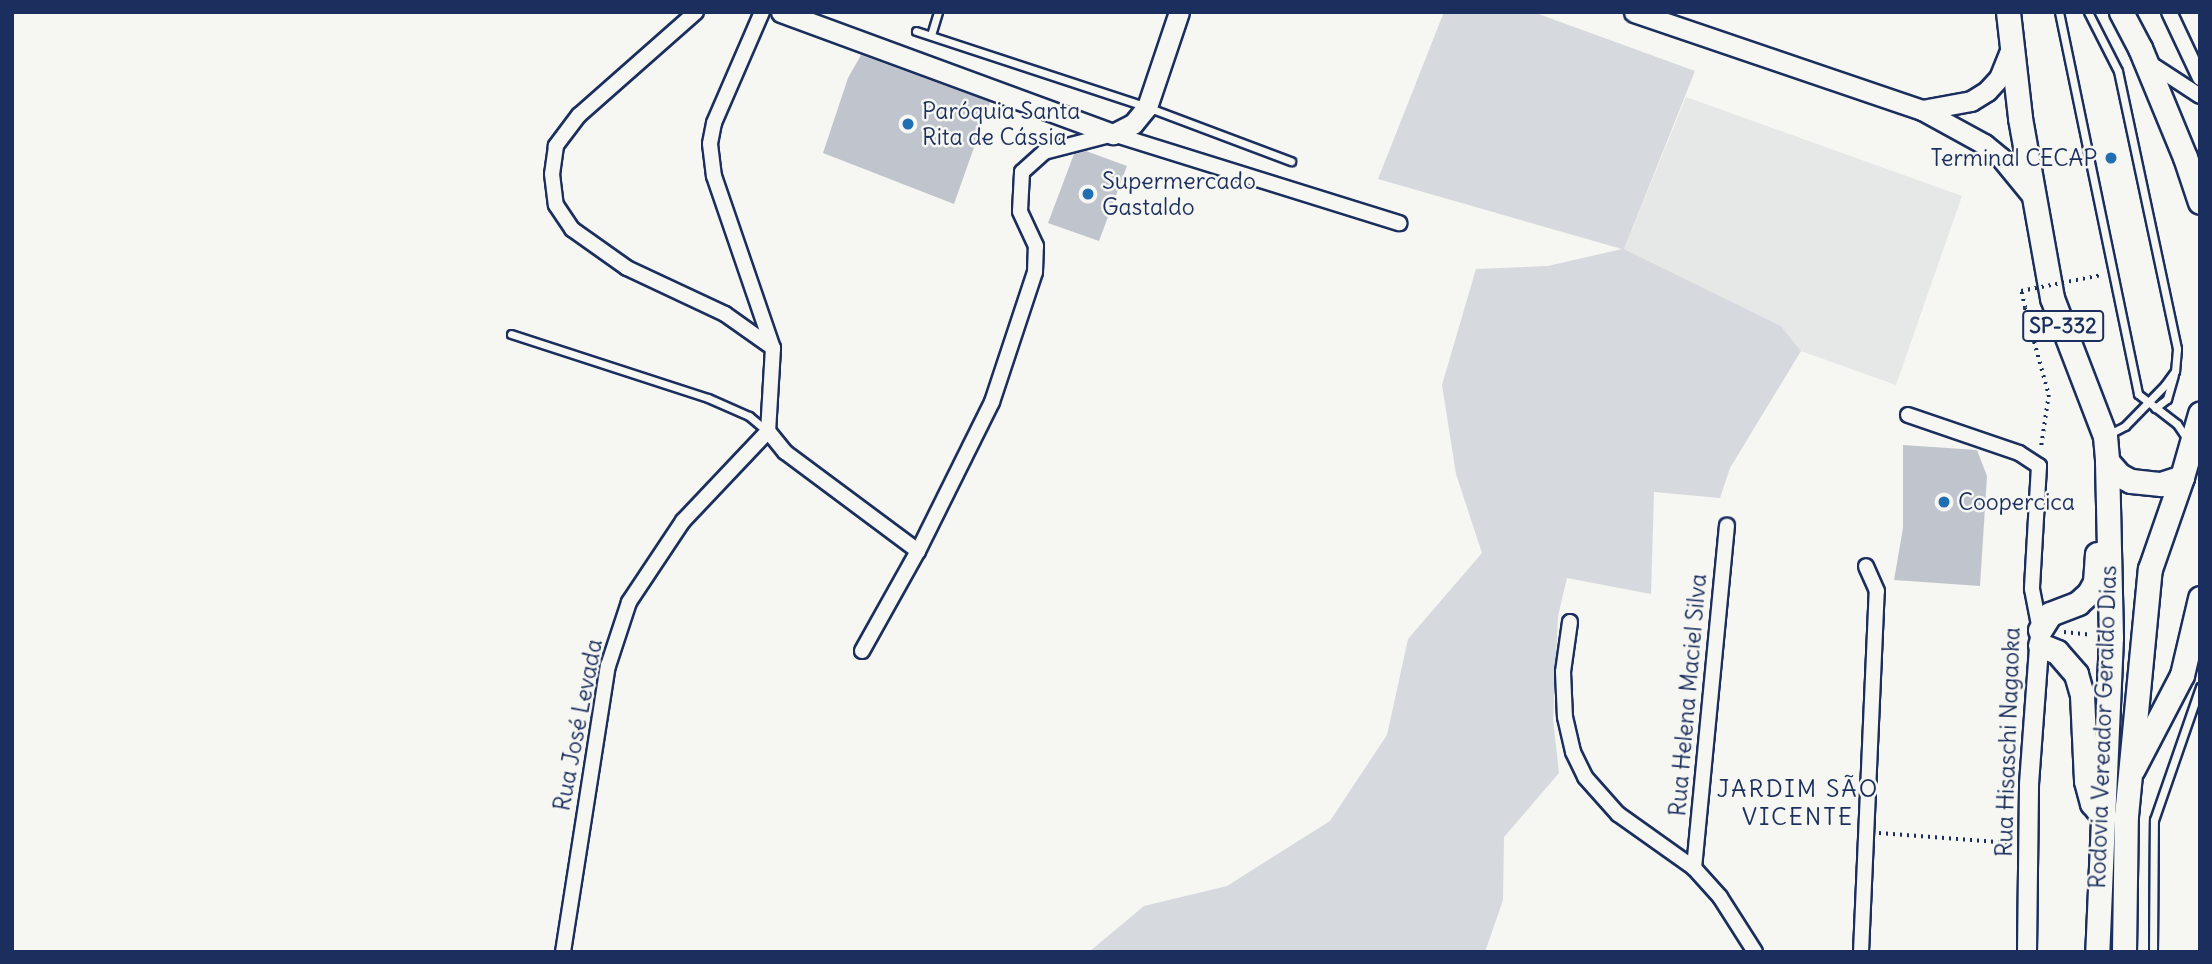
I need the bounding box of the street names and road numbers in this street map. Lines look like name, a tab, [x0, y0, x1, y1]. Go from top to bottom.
road number: SP-332	[2021, 308, 2105, 344]
street label: Rodovia Vereador Geraldo Dias	[2084, 565, 2122, 889]
street label: Rua Helena Maciel Silva	[1664, 573, 1712, 817]
street label: Rua Hisaschi Nagaoka	[1990, 627, 2026, 857]
street label: Rua José Levada	[548, 637, 608, 813]

